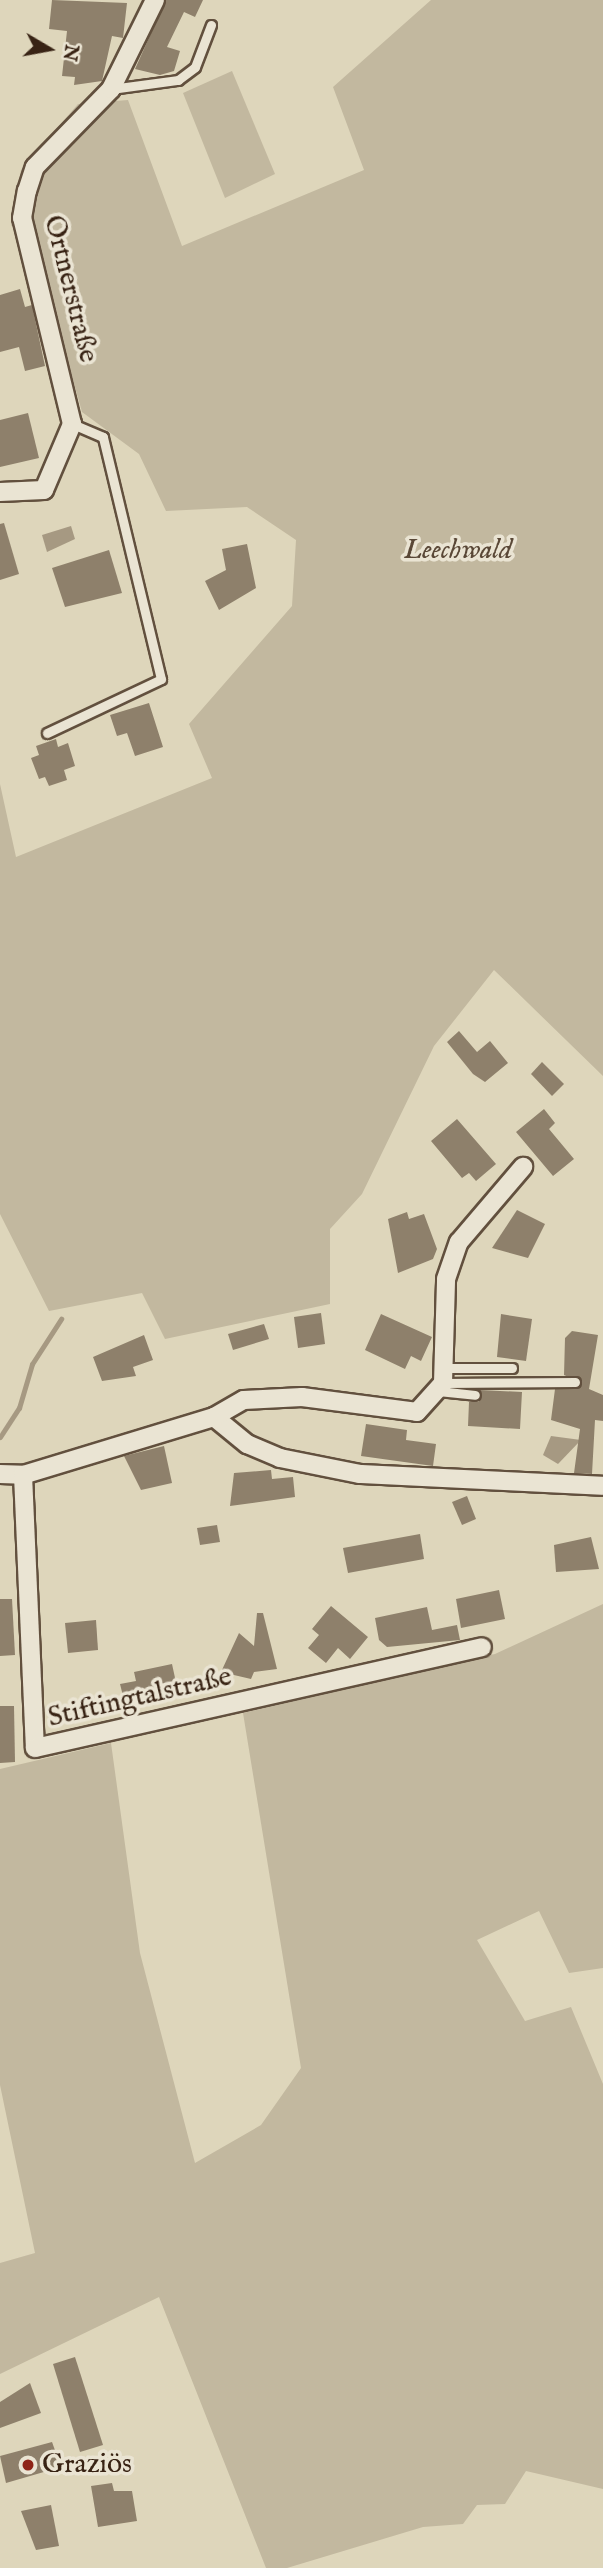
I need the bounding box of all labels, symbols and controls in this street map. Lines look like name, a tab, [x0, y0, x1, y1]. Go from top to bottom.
north arrow	[14, 14, 84, 84]
text: N	[56, 42, 83, 63]
street label: Ortnerstraße	[36, 212, 104, 366]
park label: Leechwald	[404, 534, 512, 568]
street label: Stiftingtalstraße	[45, 1661, 235, 1735]
place label: Graziös	[42, 2448, 132, 2482]
marker: Graziös	[20, 2457, 36, 2473]

